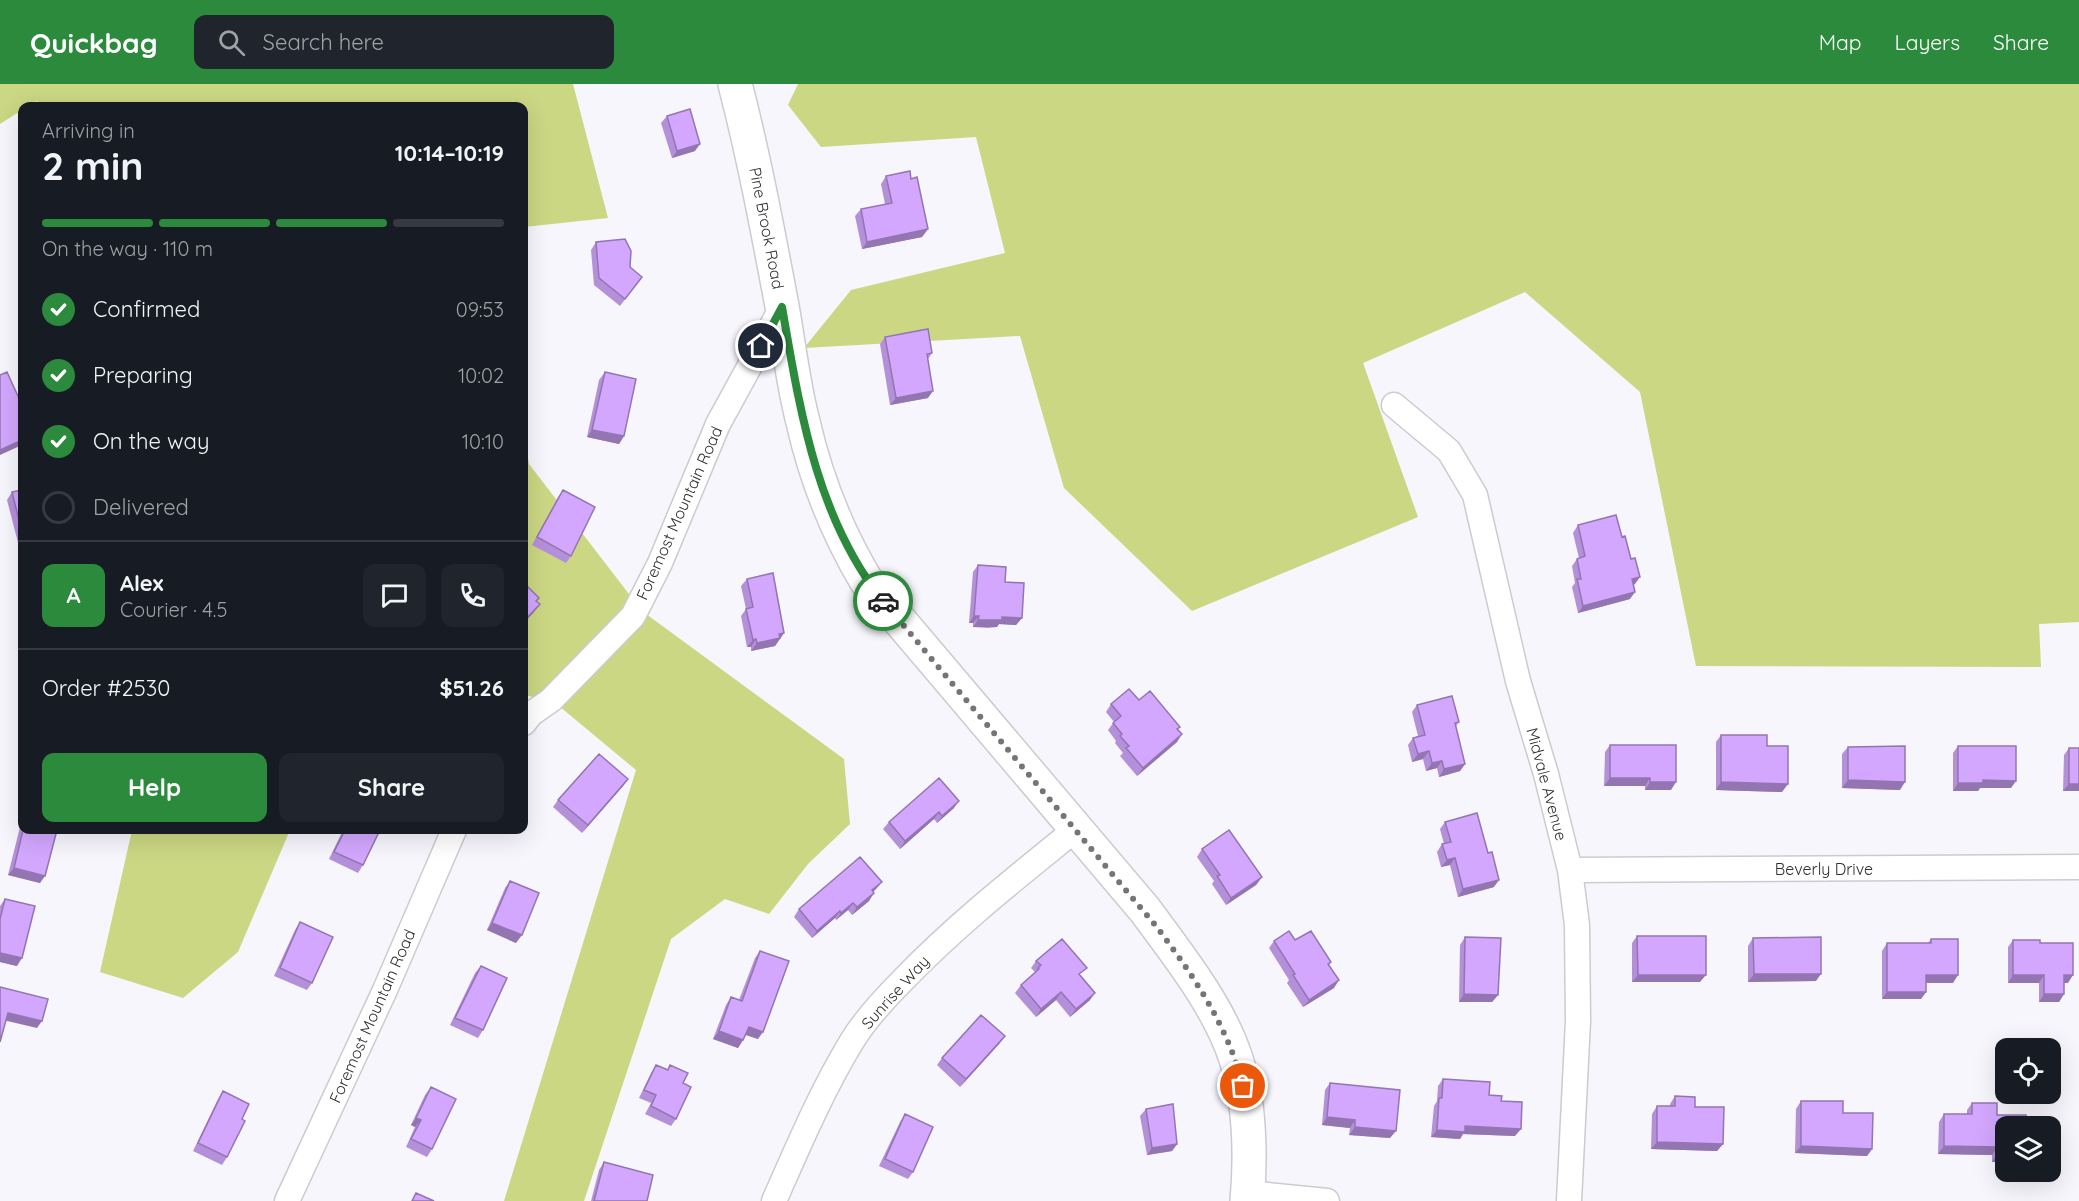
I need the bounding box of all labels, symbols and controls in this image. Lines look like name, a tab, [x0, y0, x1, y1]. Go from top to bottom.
search box	[194, 15, 614, 69]
text: Quickbag	[30, 25, 158, 60]
icon: search	[215, 26, 248, 59]
text: Search here	[263, 28, 384, 56]
text: Map	[1819, 29, 1862, 55]
text: Layers	[1895, 29, 1960, 55]
text: Share	[1993, 29, 2049, 55]
text: Arriving in	[42, 118, 135, 143]
text: 10:14–10:19	[395, 139, 504, 167]
text: 2 min	[42, 141, 144, 190]
street label: Pine Brook Road	[745, 165, 789, 291]
text: On the way · 110 m	[42, 236, 213, 261]
icon: check	[42, 293, 75, 326]
text: Confirmed	[93, 295, 200, 323]
text: 09:53	[456, 297, 504, 322]
pin	[735, 320, 786, 371]
icon: home	[744, 329, 777, 362]
icon: check	[42, 359, 75, 392]
text: Preparing	[93, 361, 193, 389]
text: 10:02	[458, 363, 504, 388]
street label: Foremost Mountain Road	[632, 423, 726, 603]
icon: check	[42, 425, 75, 458]
text: On the way	[93, 427, 209, 455]
text: 10:10	[462, 429, 504, 454]
text: Delivered	[93, 493, 189, 521]
button: chat	[363, 564, 426, 627]
button: phone	[441, 564, 504, 627]
text: Alex	[120, 569, 163, 597]
courier	[853, 571, 913, 631]
text: A	[66, 581, 81, 609]
icon: car	[867, 585, 900, 618]
text: Courier · 4.5	[120, 597, 227, 622]
text: Order #2530	[42, 674, 170, 702]
text: $51.26	[439, 674, 504, 702]
street label: Midvale Avenue	[1522, 725, 1572, 843]
button: Help	[42, 753, 267, 822]
button: Share	[279, 753, 504, 822]
street label: Beverly Drive	[1775, 859, 1873, 879]
street label: Foremost Mountain Road	[325, 926, 419, 1106]
street label: Sunrise Way	[857, 951, 933, 1033]
map controls	[1995, 1038, 2061, 1182]
button: locate	[1995, 1038, 2061, 1104]
pin	[1217, 1060, 1268, 1111]
icon: bag	[1226, 1069, 1259, 1102]
button: layers	[1995, 1116, 2061, 1182]

